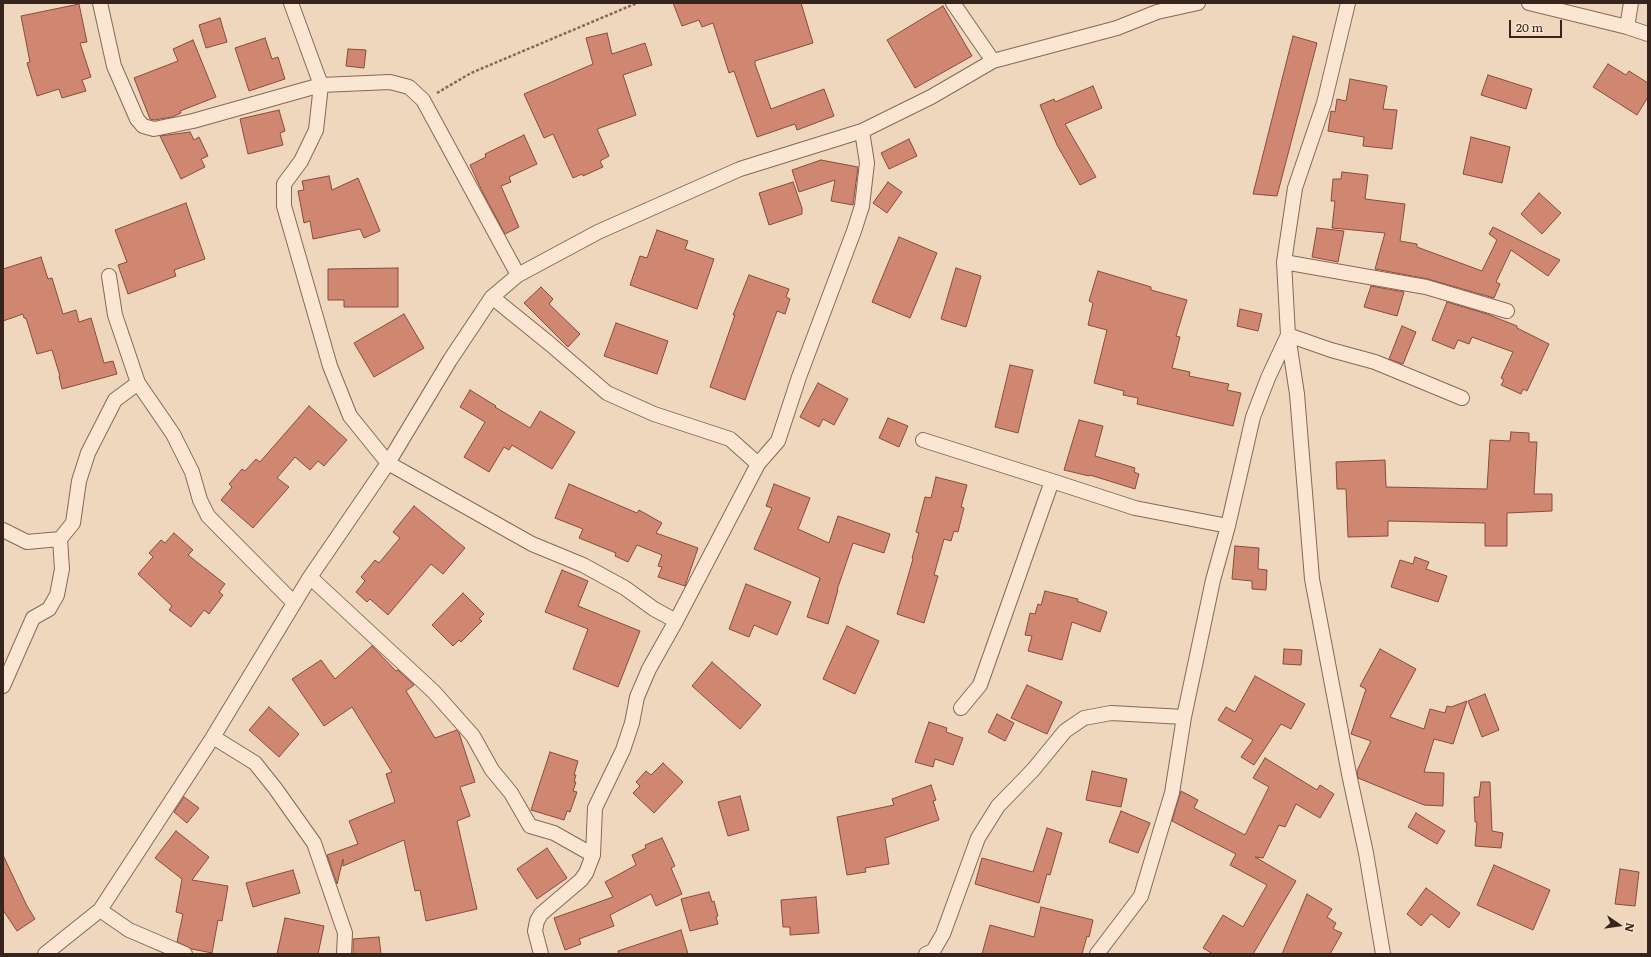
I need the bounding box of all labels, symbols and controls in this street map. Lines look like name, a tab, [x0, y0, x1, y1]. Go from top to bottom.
scale bar	[1511, 12, 1564, 38]
text: 20 m	[1516, 18, 1543, 36]
north arrow	[1599, 905, 1639, 945]
text: N	[1622, 921, 1640, 934]

